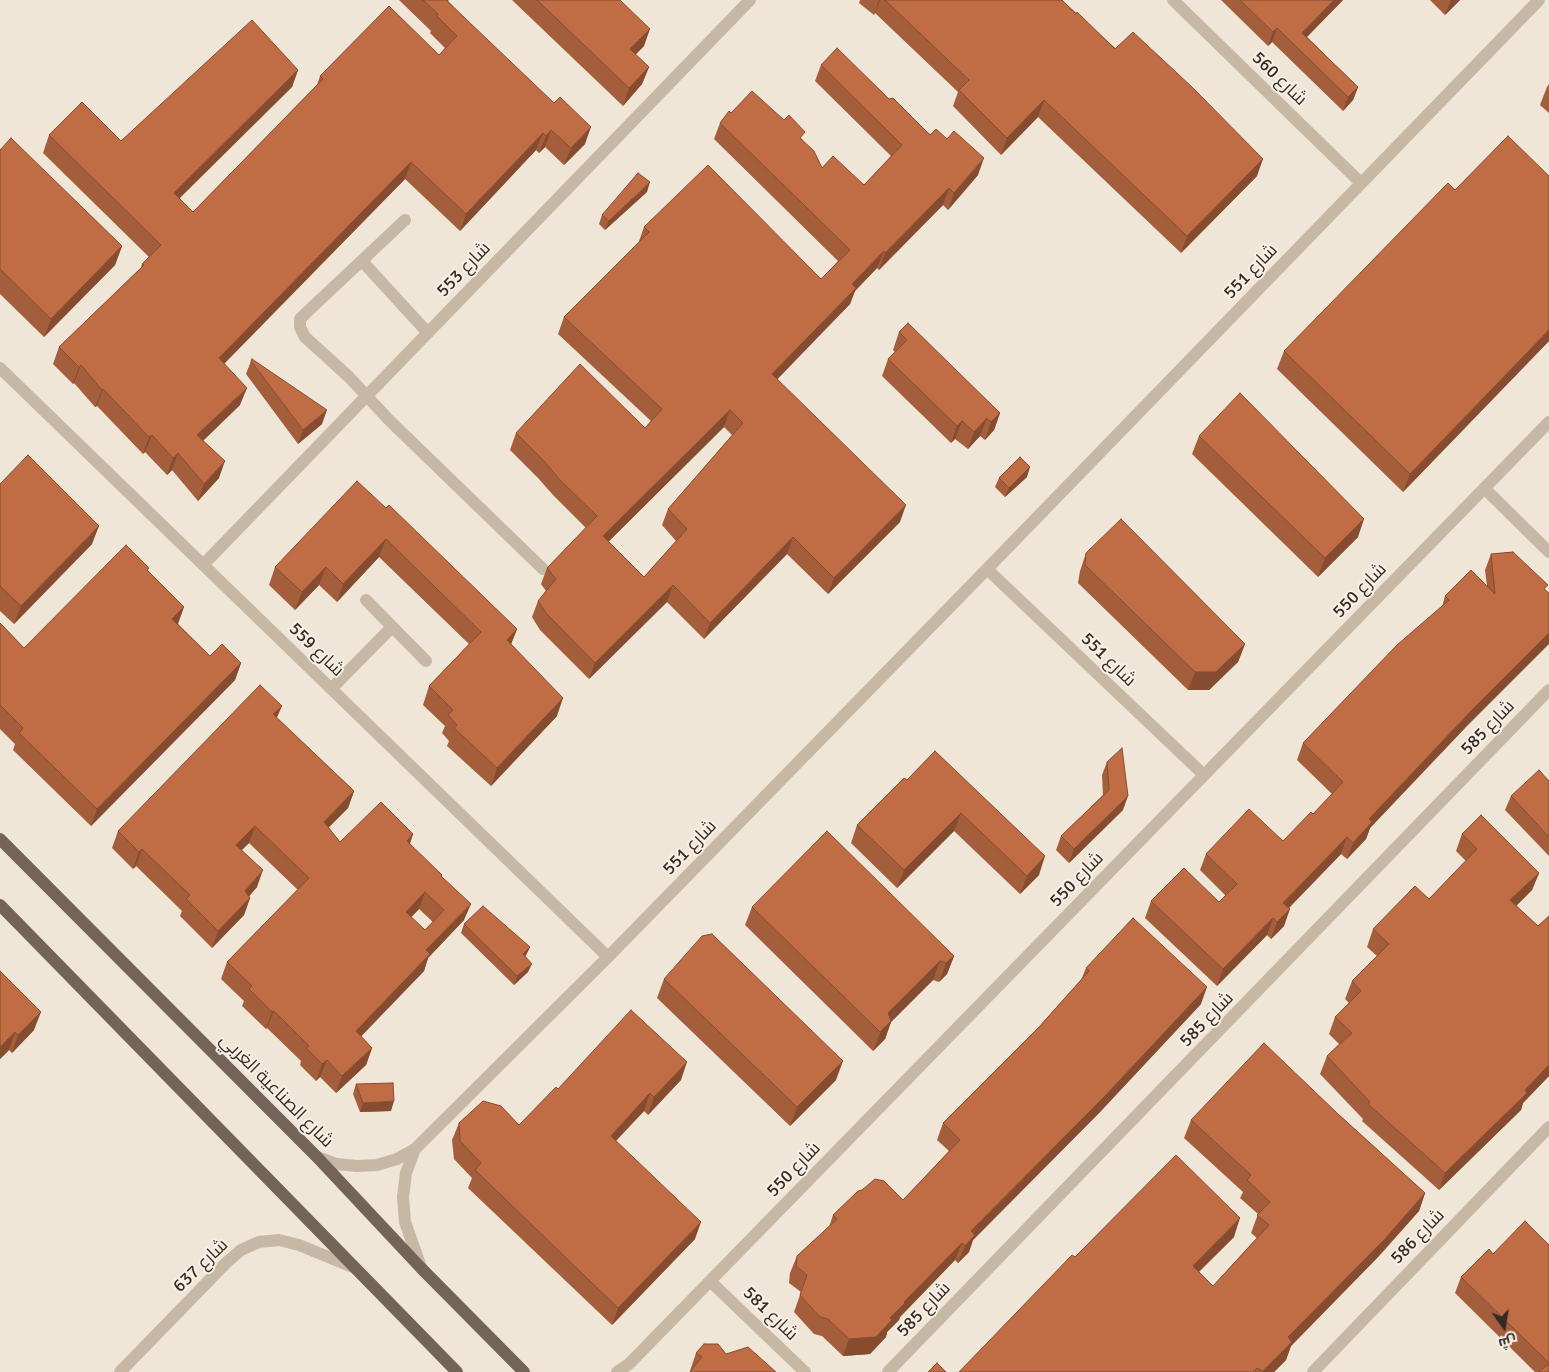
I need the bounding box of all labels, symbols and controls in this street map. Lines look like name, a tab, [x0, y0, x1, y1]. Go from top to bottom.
street label: شارع 560	[1247, 48, 1311, 110]
street label: شارع 553	[433, 238, 495, 302]
street label: شارع 551	[1220, 240, 1282, 304]
street label: شارع 550	[1329, 559, 1391, 623]
street label: شارع 559	[284, 619, 348, 681]
street label: شارع 551	[1076, 629, 1140, 691]
street label: شارع 585	[1457, 696, 1519, 760]
street label: شارع 551	[659, 816, 721, 880]
street label: شارع 550	[1046, 848, 1108, 912]
street label: شارع 585	[1176, 988, 1238, 1052]
street label: شارع الصناعية الغربي	[215, 1030, 337, 1152]
street label: شارع 550	[763, 1138, 825, 1202]
street label: شارع 586	[1387, 1205, 1449, 1269]
street label: شارع 637	[169, 1235, 233, 1297]
street label: شارع 585	[893, 1278, 955, 1342]
street label: شارع 581	[738, 1283, 802, 1345]
north arrow	[1479, 1302, 1529, 1352]
text: ش	[1497, 1332, 1518, 1352]

